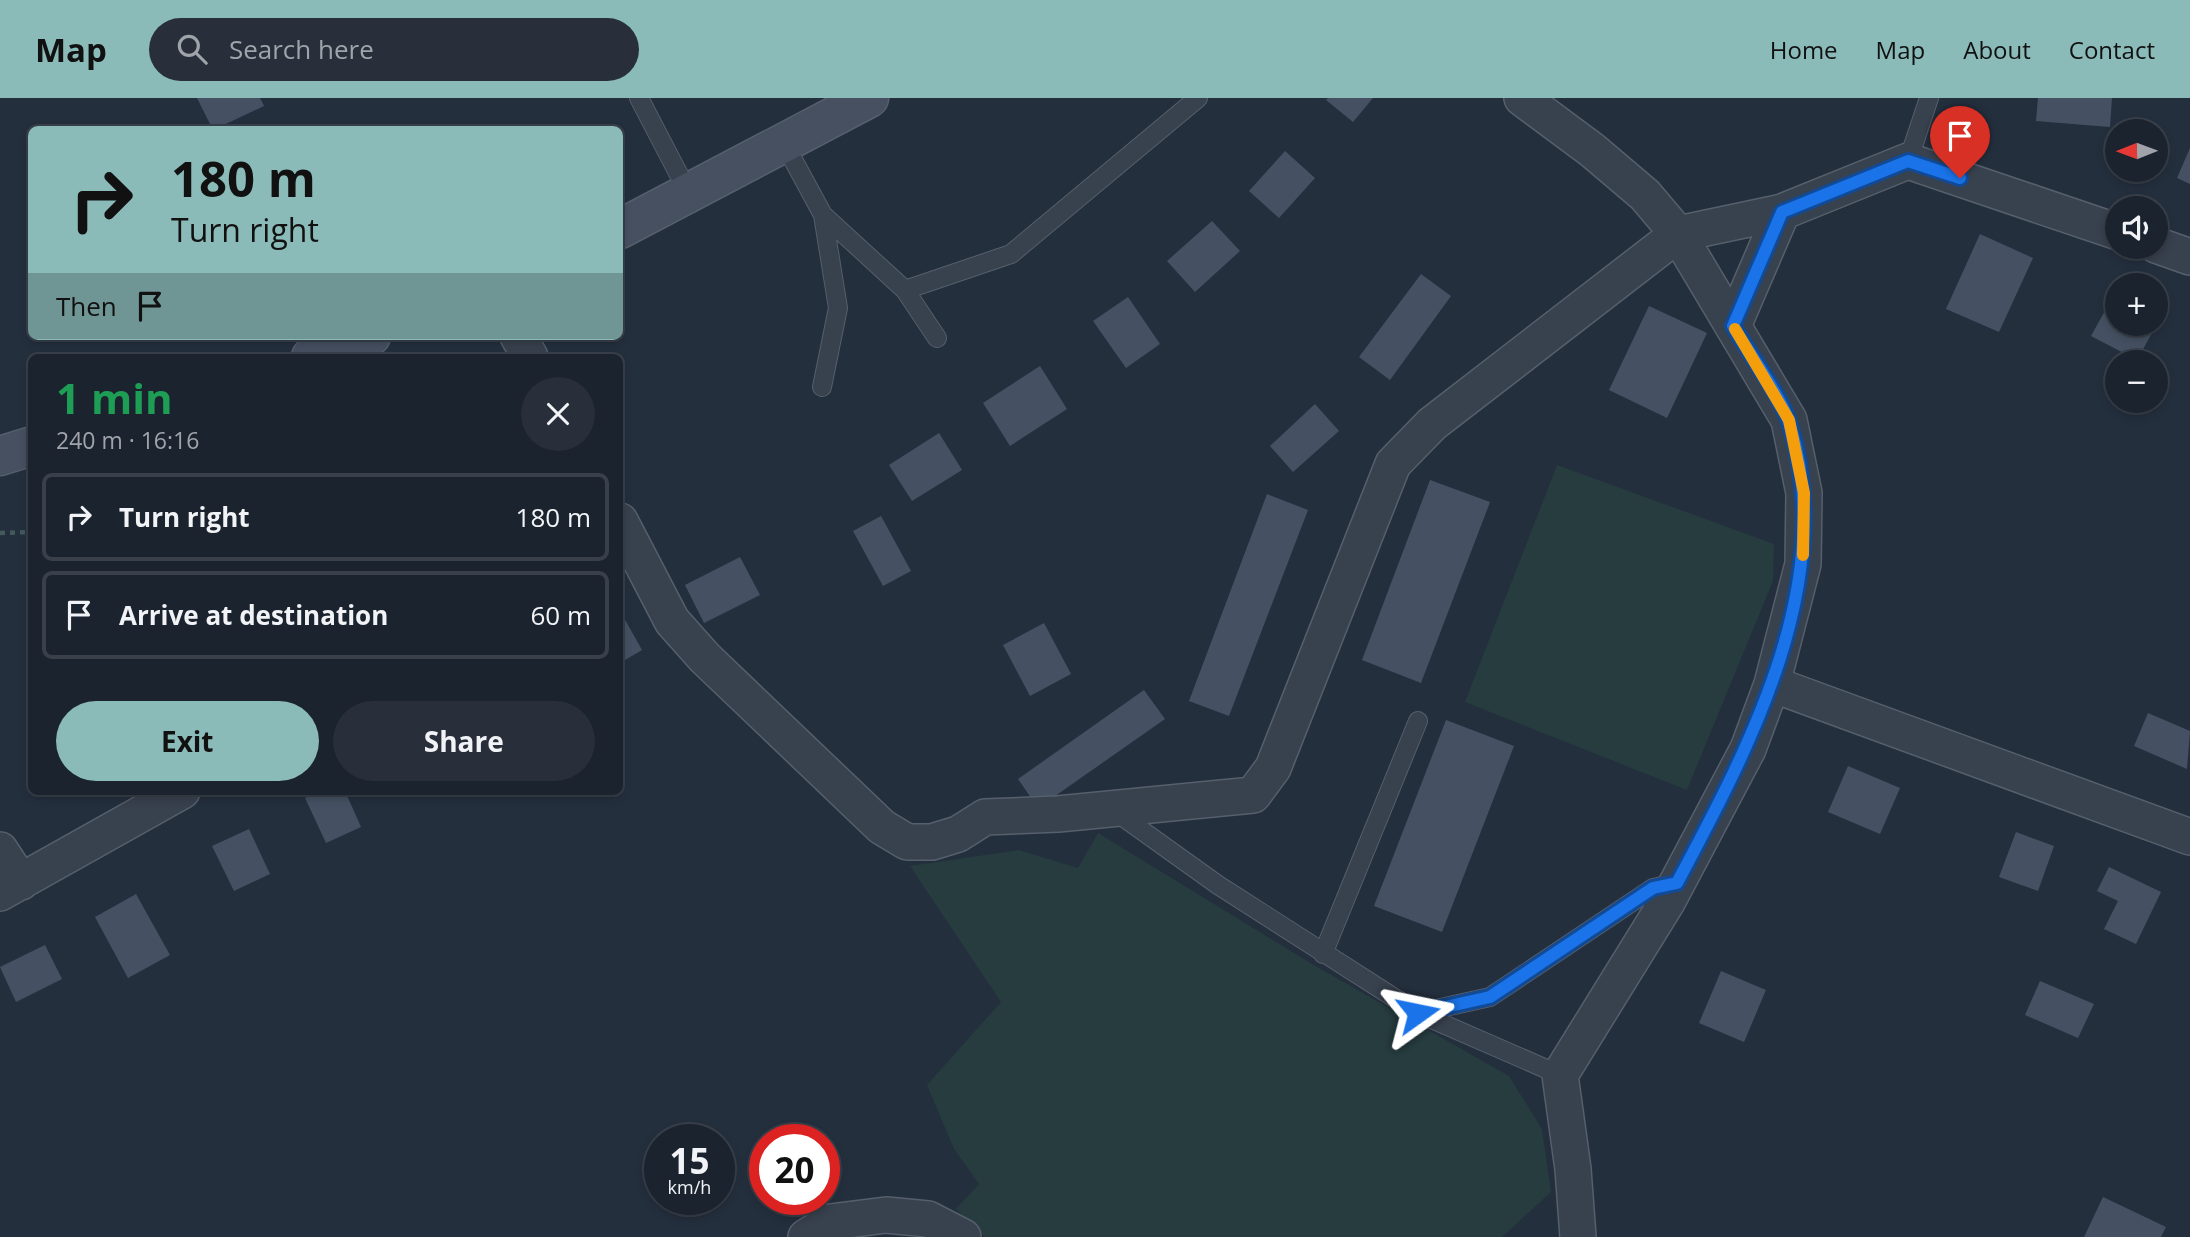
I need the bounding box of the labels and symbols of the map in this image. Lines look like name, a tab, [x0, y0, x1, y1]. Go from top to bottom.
pin	[1930, 106, 1990, 178]
north arrow	[2105, 119, 2168, 182]
position arrow	[1381, 976, 1455, 1050]
speed limit sign: 20	[749, 1124, 840, 1215]

